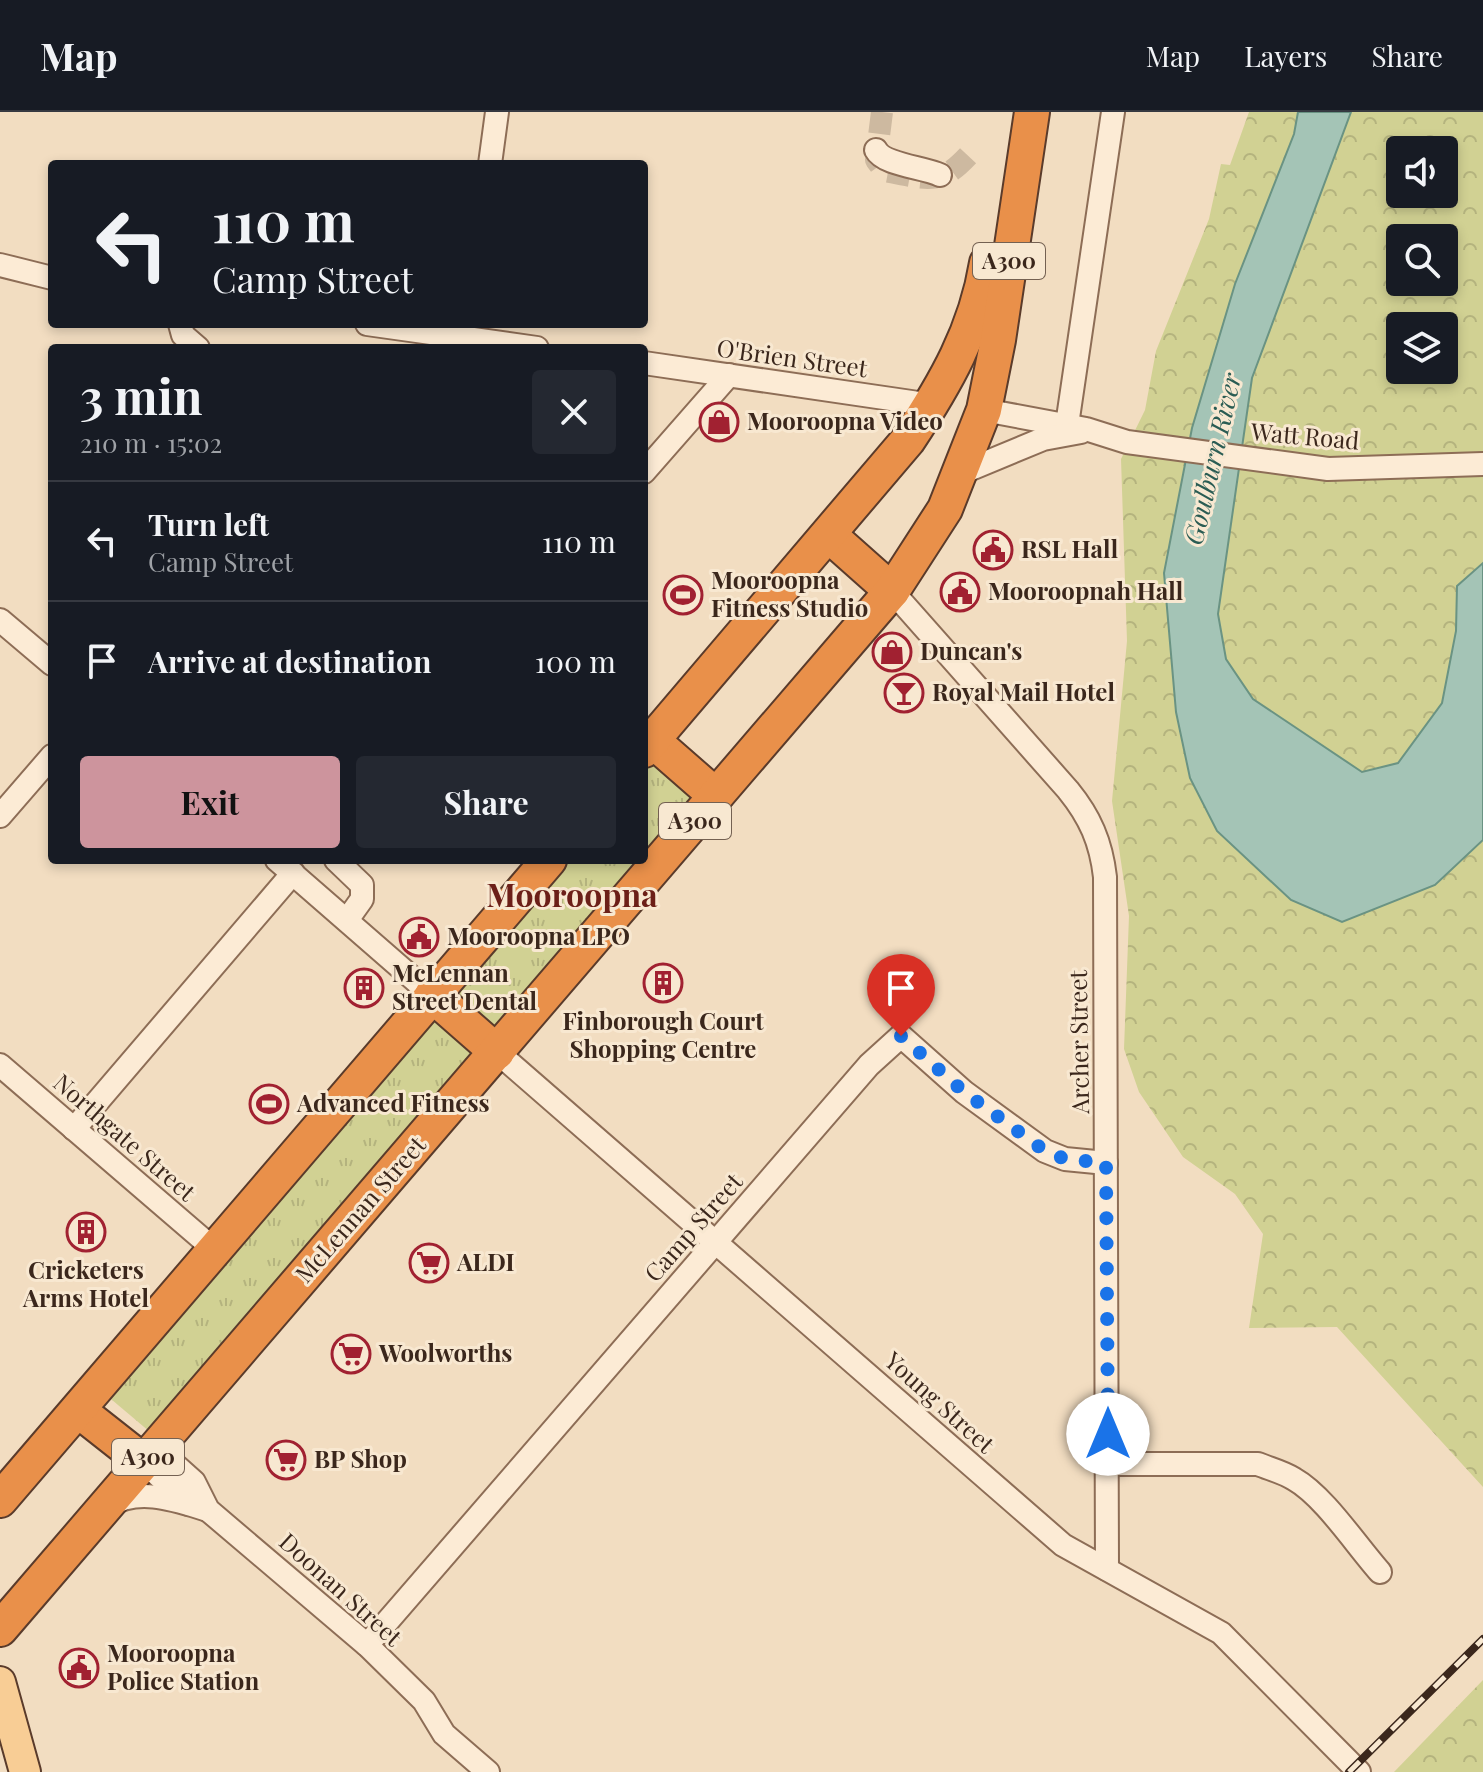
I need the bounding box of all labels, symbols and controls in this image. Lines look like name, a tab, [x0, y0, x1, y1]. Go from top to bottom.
text: Map	[40, 30, 117, 81]
text: Map	[1146, 37, 1200, 74]
text: Layers	[1244, 37, 1327, 74]
text: Share	[1371, 37, 1443, 74]
map controls	[1386, 136, 1458, 384]
button: sound	[1386, 136, 1458, 208]
text: 110 m	[212, 182, 355, 257]
icon: left	[80, 192, 184, 296]
button: search	[1386, 224, 1458, 296]
road number: A300	[973, 243, 1045, 279]
text: Camp Street	[212, 254, 413, 302]
button: layers	[1386, 312, 1458, 384]
street label: O'Brien Street	[715, 331, 870, 383]
text: 3 min	[80, 363, 202, 427]
water label: Goulburn River	[1175, 369, 1248, 548]
button: close	[532, 370, 616, 454]
shop icon: Mooroopna Video	[698, 401, 740, 443]
place label: Mooroopna Video	[747, 404, 943, 436]
street label: Watt Road	[1249, 414, 1361, 456]
text: 210 m · 15:02	[80, 425, 222, 460]
text: Turn left	[148, 504, 269, 544]
icon: left	[80, 519, 124, 563]
text: 110 m	[542, 521, 616, 561]
public building icon: RSL Hall	[972, 529, 1014, 571]
place label: RSL Hall	[1021, 532, 1119, 564]
text: Camp Street	[148, 544, 293, 579]
place label: Mooroopna Fitness Studio	[711, 563, 868, 623]
public building icon: Mooroopnah Hall	[939, 571, 981, 613]
sports icon: Mooroopna Fitness Studio	[662, 574, 704, 616]
place label: Mooroopnah Hall	[988, 574, 1184, 606]
shop icon: Duncan's	[871, 631, 913, 673]
place label: Duncan's	[920, 634, 1022, 666]
icon: arrive	[80, 639, 124, 683]
text: Arrive at destination	[148, 641, 431, 681]
text: 100 m	[535, 641, 616, 681]
bar icon: Royal Mail Hotel	[883, 672, 925, 714]
place label: Royal Mail Hotel	[932, 675, 1115, 707]
button: Exit	[80, 756, 340, 848]
button: Share	[356, 756, 616, 848]
road number: A300	[659, 803, 731, 839]
district label: Mooroopna	[486, 872, 658, 915]
public building icon: Mooroopna LPO	[398, 916, 440, 958]
place label: Mooroopna LPO	[447, 919, 630, 951]
pin	[867, 954, 935, 1036]
place label: McLennan Street Dental	[392, 956, 538, 1016]
building icon: Finborough Court Shopping Centre	[642, 962, 684, 1004]
icon: arrive	[879, 966, 923, 1010]
building icon: McLennan Street Dental	[343, 967, 385, 1009]
street label: Archer Street	[1061, 969, 1095, 1115]
place label: Finborough Court Shopping Centre	[562, 1004, 764, 1064]
street label: Northgate Street	[48, 1066, 203, 1207]
sports icon: Advanced Fitness	[248, 1083, 290, 1125]
place label: Advanced Fitness	[296, 1086, 490, 1118]
street label: McLennan Street	[287, 1128, 432, 1289]
street label: Camp Street	[636, 1165, 749, 1288]
building icon: Cricketers Arms Hotel	[65, 1211, 107, 1253]
supermarket icon: ALDI	[408, 1242, 450, 1284]
place label: ALDI	[456, 1245, 515, 1277]
place label: Cricketers Arms Hotel	[22, 1253, 149, 1313]
supermarket icon: Woolworths	[330, 1333, 372, 1375]
place label: Woolworths	[378, 1336, 512, 1368]
street label: Young Street	[878, 1343, 1002, 1460]
position arrow	[1066, 1392, 1150, 1476]
road number: A300	[112, 1439, 184, 1475]
supermarket icon: BP Shop	[265, 1439, 307, 1481]
place label: BP Shop	[314, 1442, 407, 1474]
street label: Doonan Street	[273, 1525, 410, 1652]
place label: Mooroopna Police Station	[107, 1636, 259, 1696]
public building icon: Mooroopna Police Station	[58, 1647, 100, 1689]

